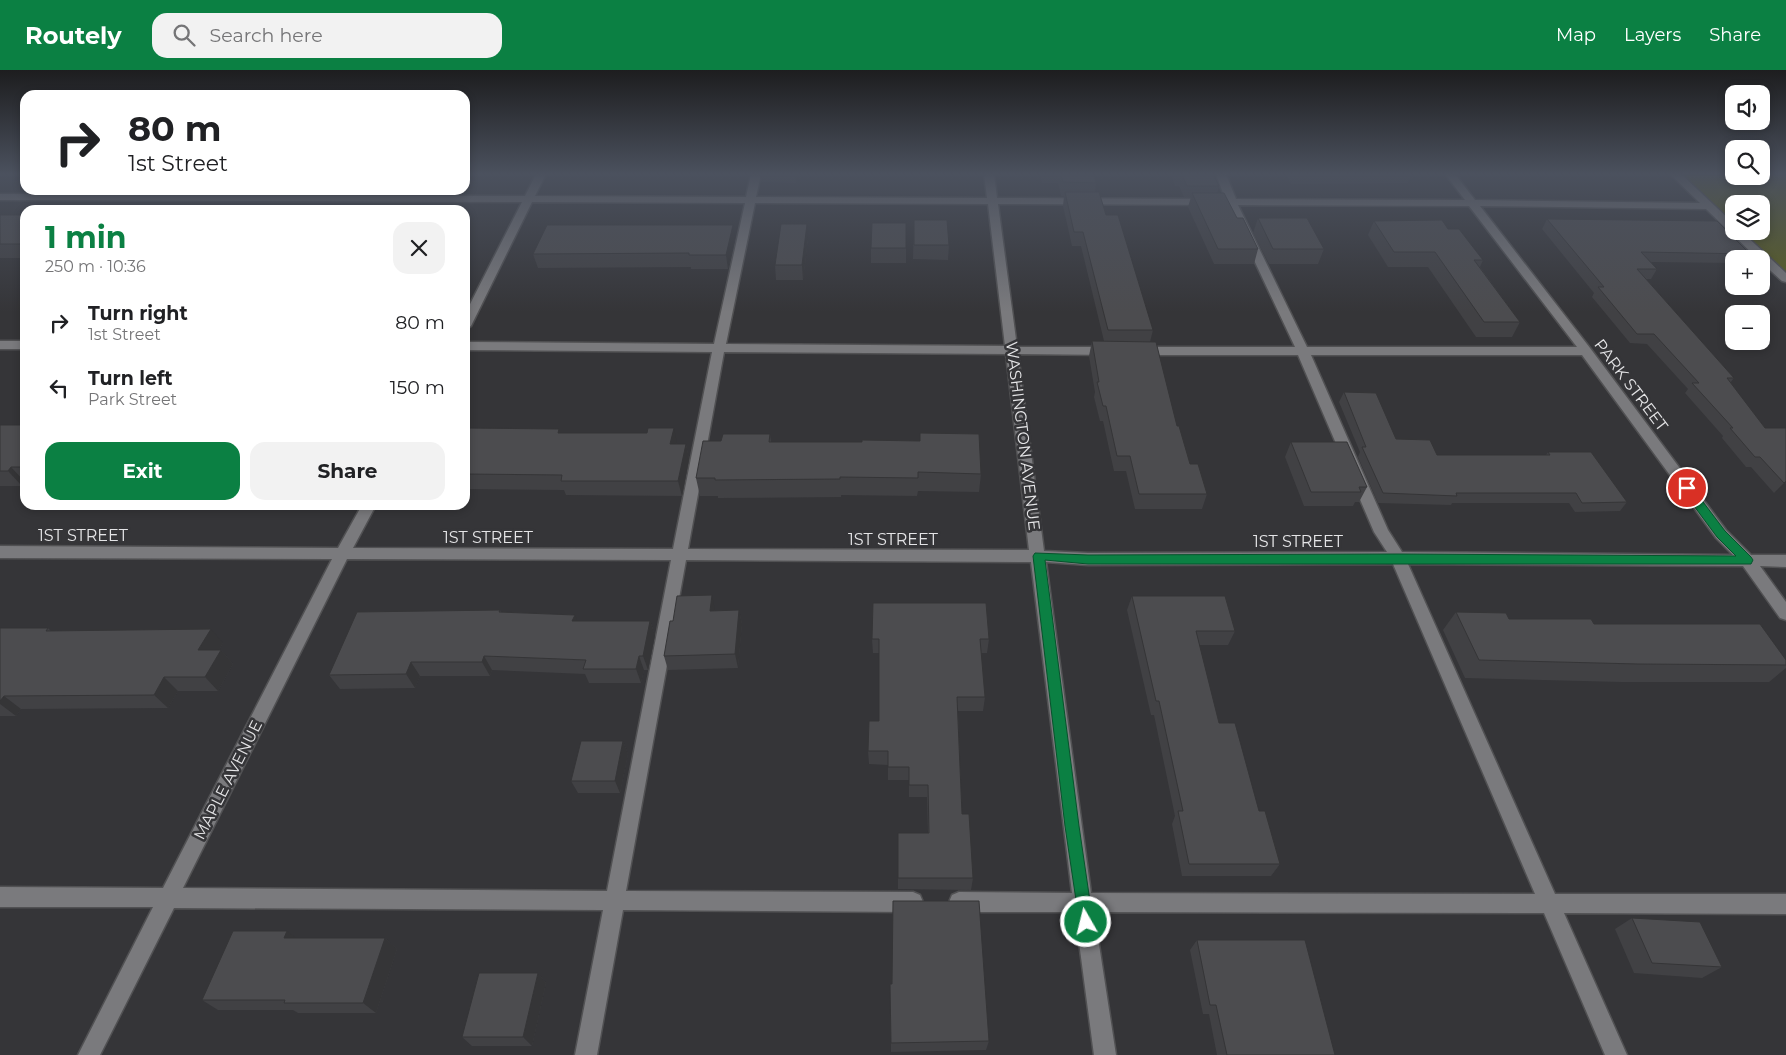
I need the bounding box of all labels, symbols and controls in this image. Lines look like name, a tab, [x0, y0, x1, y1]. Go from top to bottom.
search box	[152, 13, 502, 58]
text: Routely	[25, 21, 122, 50]
icon: search	[170, 21, 198, 49]
text: Search here	[210, 24, 323, 47]
text: Map	[1556, 24, 1596, 46]
text: Layers	[1624, 24, 1681, 46]
text: Share	[1709, 24, 1761, 46]
map controls	[1725, 85, 1770, 350]
button: sound	[1725, 85, 1770, 130]
text: 80 m	[128, 107, 222, 150]
icon: right	[45, 110, 110, 175]
button: search	[1725, 140, 1770, 185]
text: 1st Street	[128, 150, 228, 177]
button: layers	[1725, 195, 1770, 240]
text: 1 min	[45, 219, 126, 256]
button: close	[393, 222, 445, 274]
button: +	[1725, 250, 1770, 295]
text: 250 m · 10:36	[45, 257, 146, 276]
text: Turn right	[88, 302, 188, 325]
button: −	[1725, 305, 1770, 350]
icon: right	[45, 309, 73, 337]
text: 80 m	[395, 311, 445, 334]
text: 1st Street	[88, 325, 161, 344]
street label: PARK STREET	[1590, 335, 1672, 435]
street label: WASHINGTON AVENUE	[1002, 340, 1044, 532]
text: Turn left	[88, 367, 173, 390]
icon: left	[45, 374, 73, 402]
text: 150 m	[390, 376, 445, 399]
text: Park Street	[88, 390, 177, 409]
button: Exit	[45, 442, 240, 500]
button: Share	[250, 442, 445, 500]
pin	[1666, 467, 1708, 509]
icon: arrive	[1673, 474, 1701, 502]
street label: 1ST STREET	[38, 526, 129, 545]
street label: 1ST STREET	[443, 528, 534, 547]
street label: 1ST STREET	[848, 530, 939, 549]
street label: 1ST STREET	[1253, 532, 1344, 551]
street label: MAPLE AVENUE	[190, 717, 266, 843]
position arrow	[1059, 895, 1111, 947]

